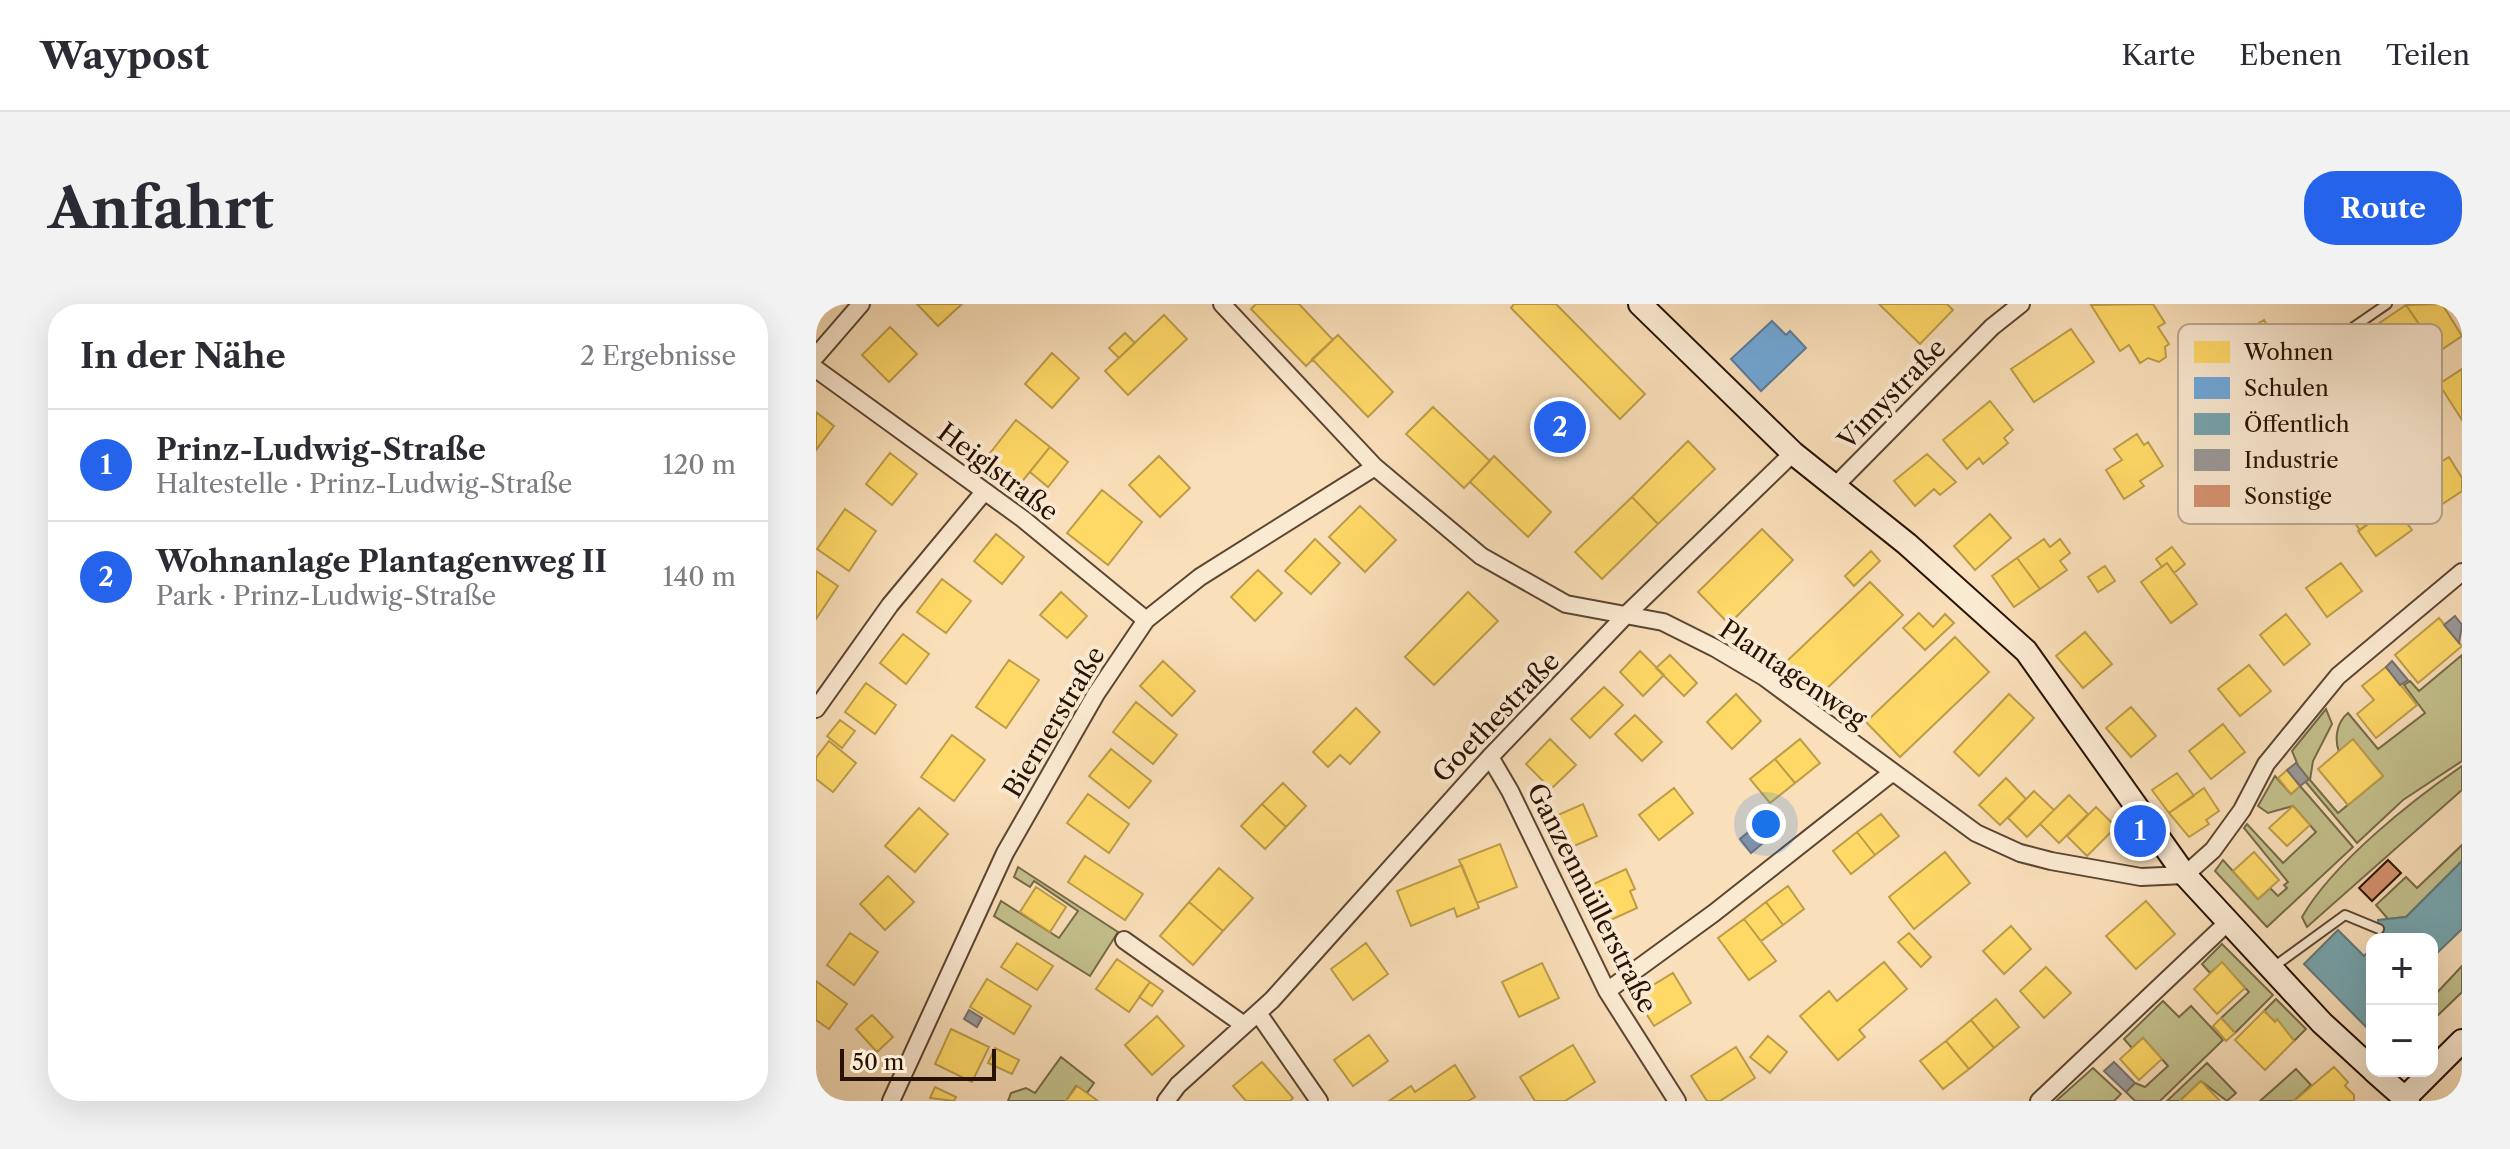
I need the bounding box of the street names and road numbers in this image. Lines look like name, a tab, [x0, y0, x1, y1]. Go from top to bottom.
street label: Vimystraße	[1831, 332, 1953, 457]
street label: Heiglstraße	[931, 416, 1065, 528]
street label: Plantagenweg	[1713, 613, 1873, 735]
street label: Biernerstraße	[996, 641, 1112, 803]
street label: Goethestraße	[1426, 645, 1566, 789]
street label: Ganzenmüllerstraße	[1520, 778, 1664, 1018]

